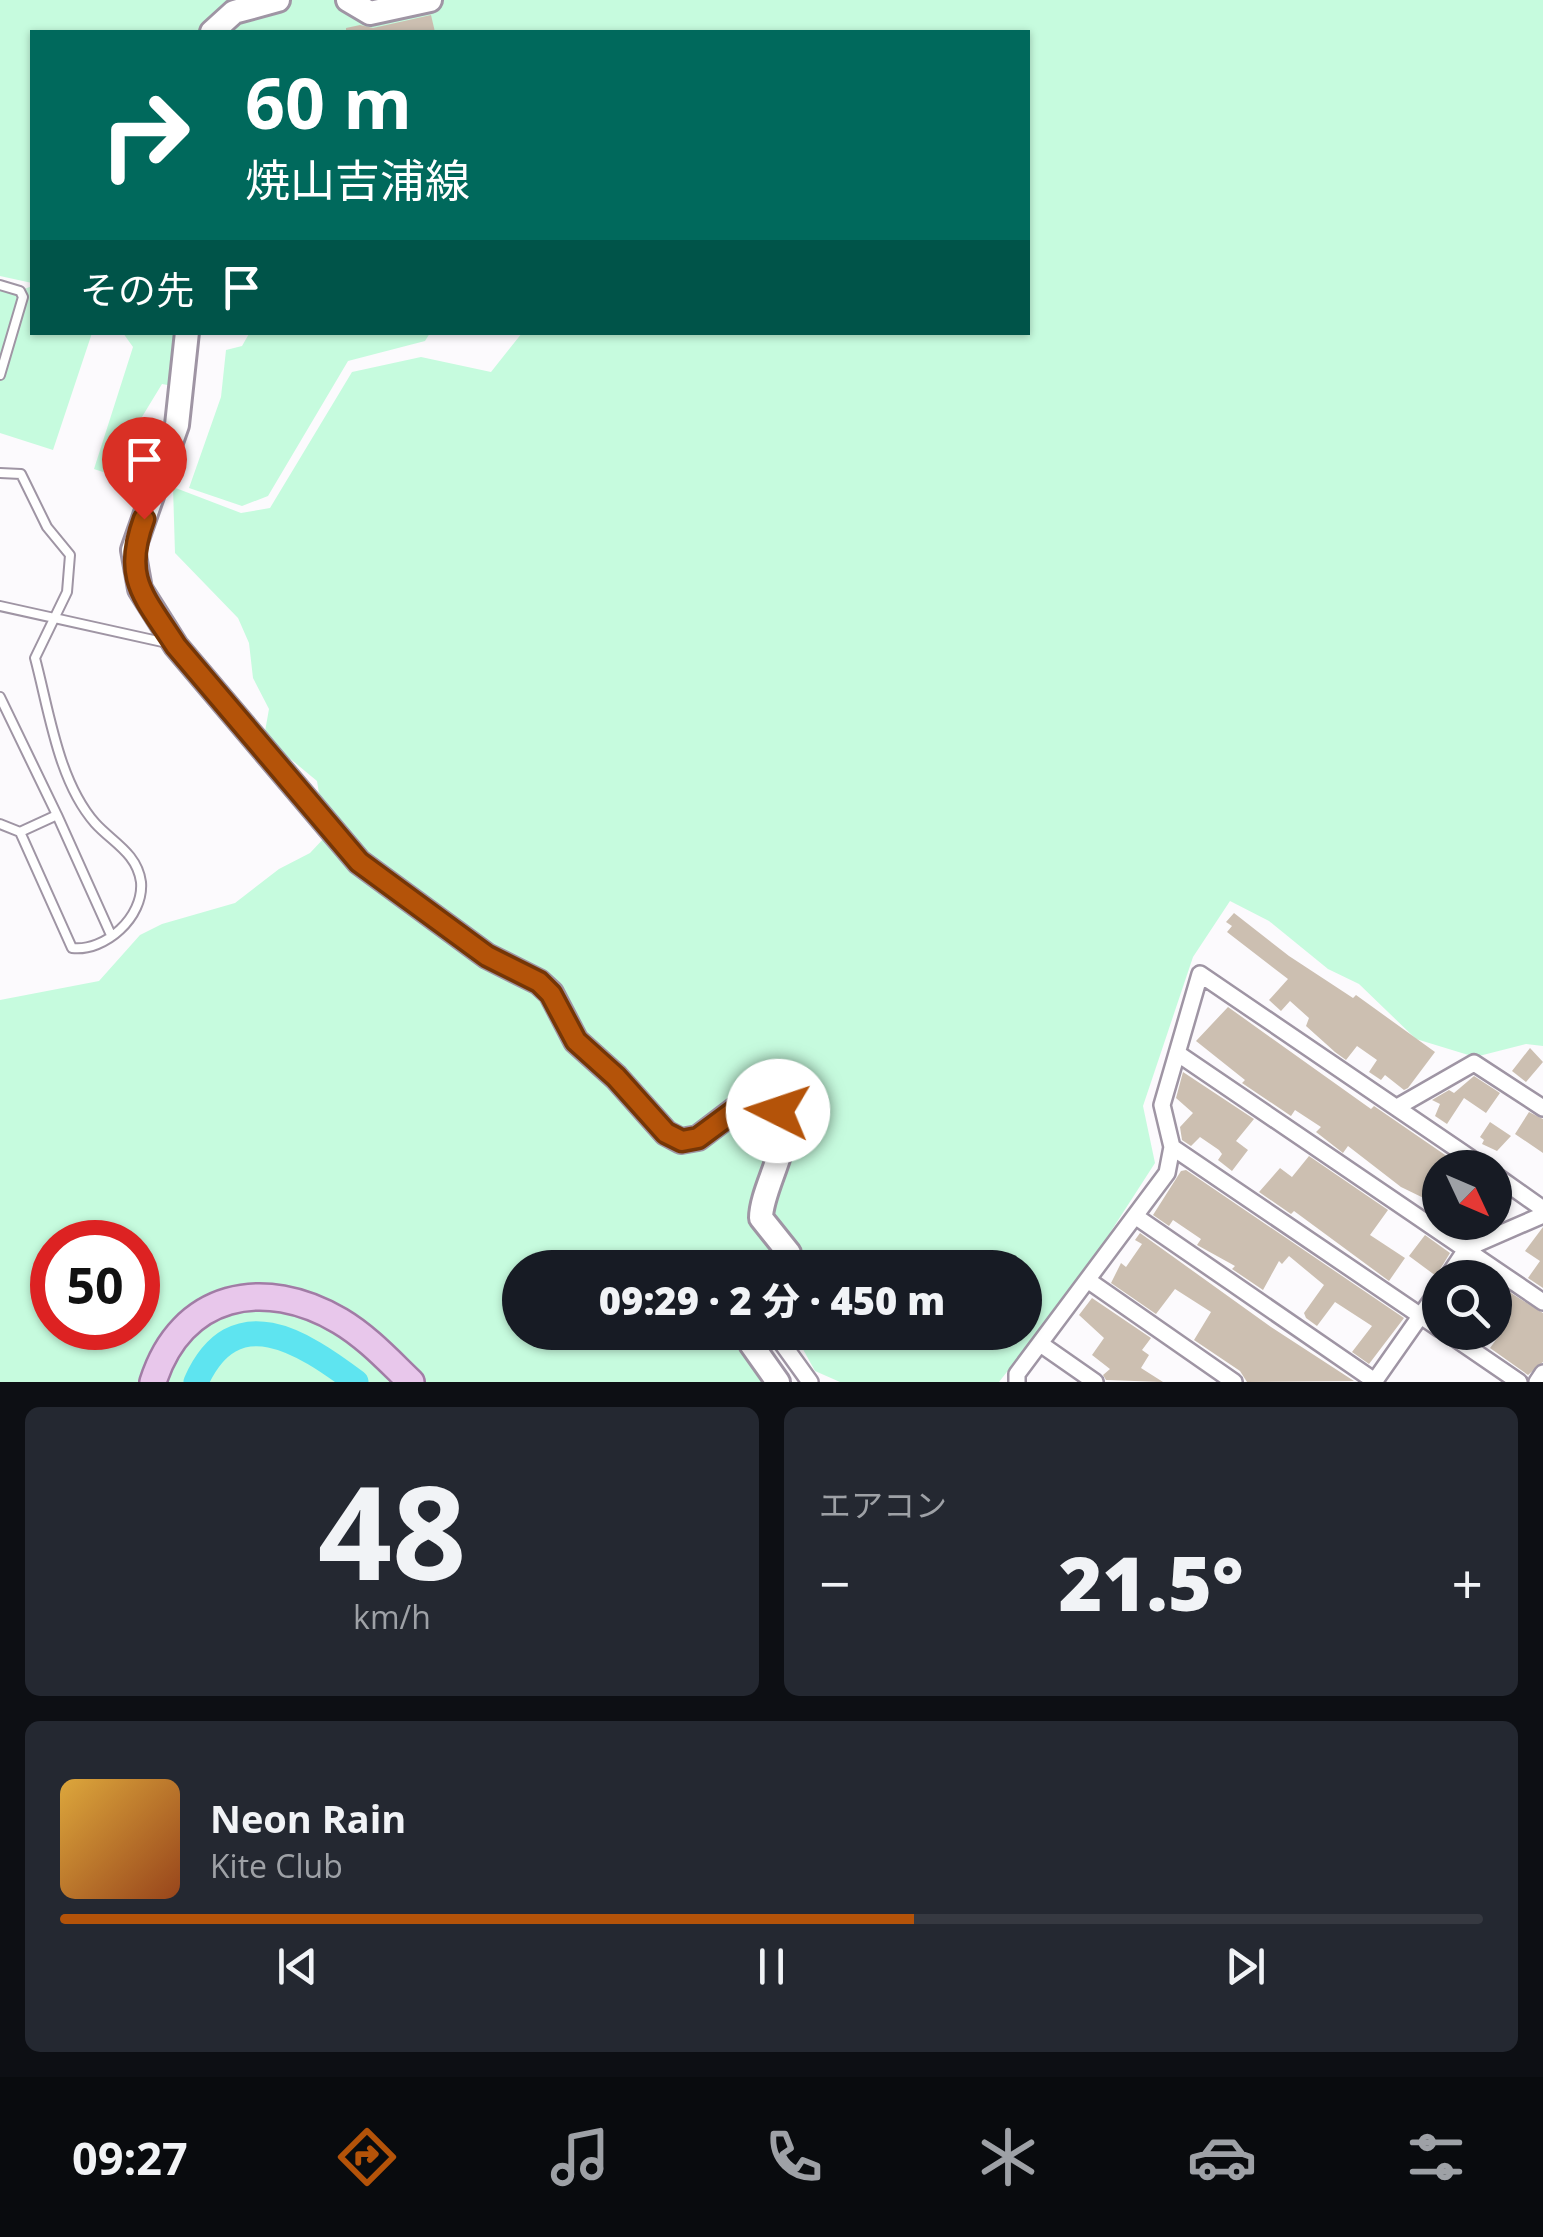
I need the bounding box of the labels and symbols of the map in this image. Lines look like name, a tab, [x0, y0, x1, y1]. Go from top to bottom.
pin	[102, 417, 187, 520]
position arrow	[726, 1059, 830, 1163]
north arrow	[1422, 1150, 1512, 1240]
speed limit sign: 50	[30, 1220, 160, 1350]

